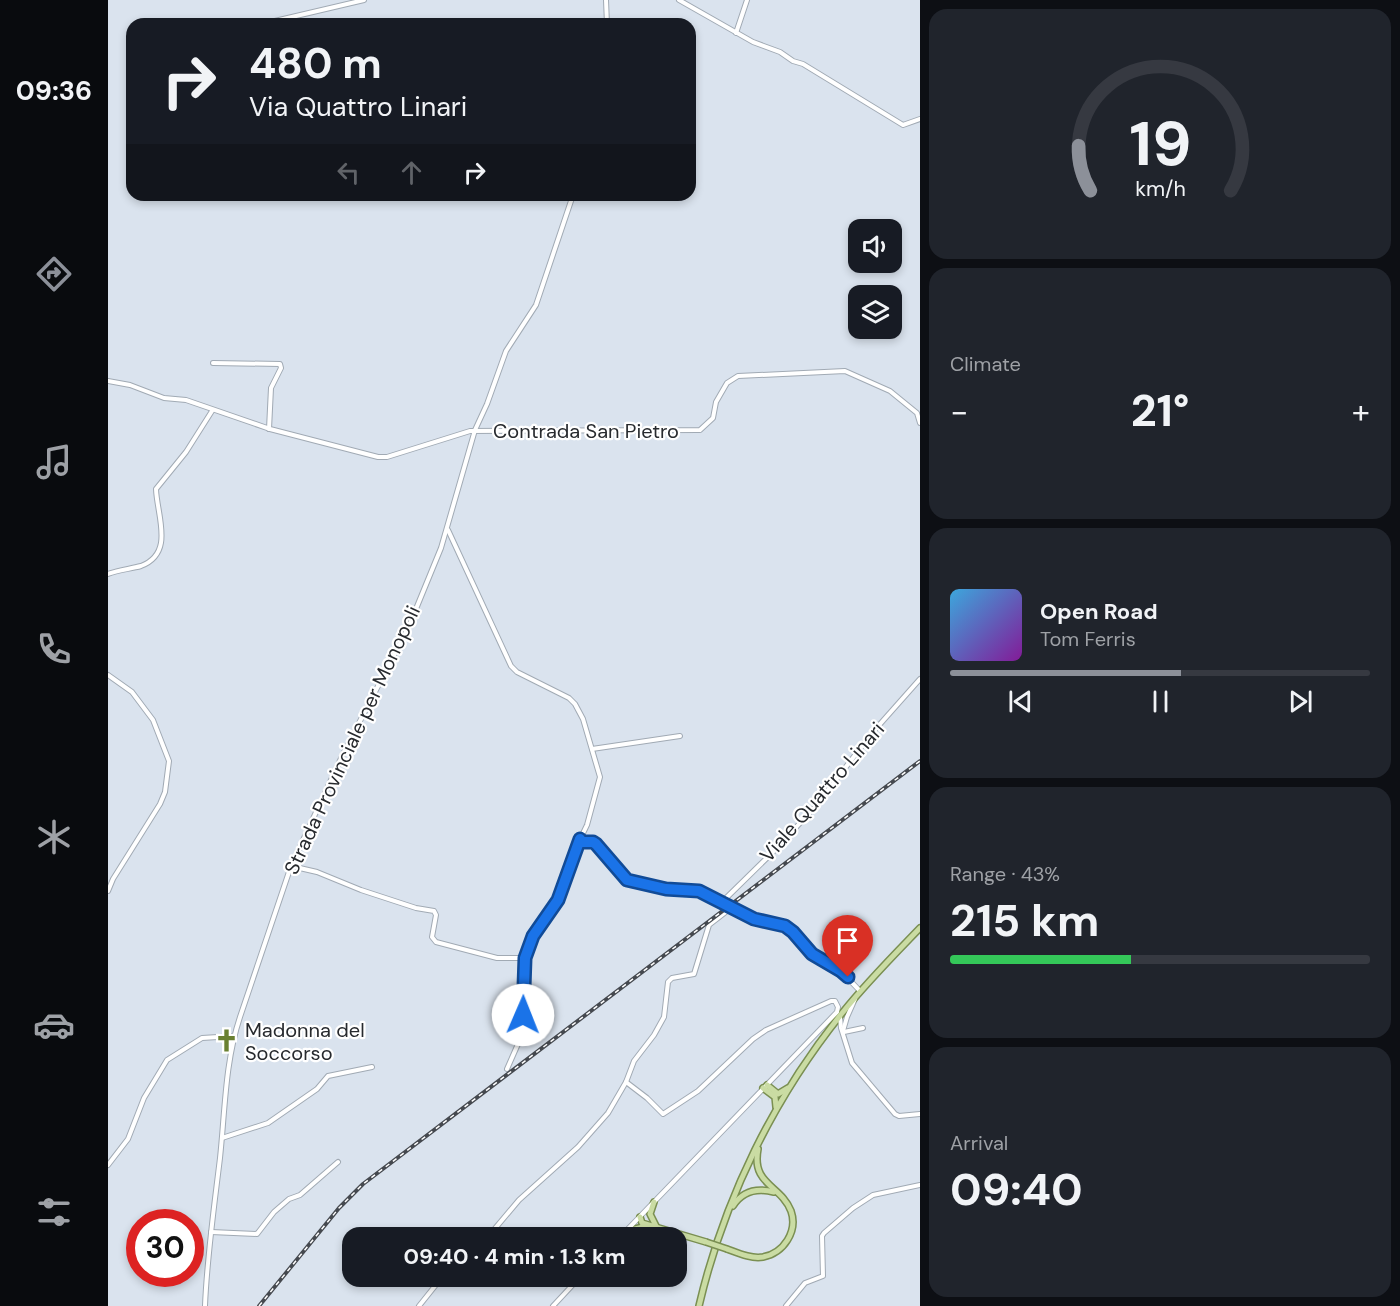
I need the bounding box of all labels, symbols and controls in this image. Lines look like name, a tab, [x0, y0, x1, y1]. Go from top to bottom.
text: 480 m	[249, 36, 382, 91]
icon: right	[150, 42, 228, 120]
text: 09:36	[16, 73, 92, 108]
text: Via Quattro Linari	[249, 89, 467, 124]
text: 19	[1129, 103, 1191, 184]
icon: left	[332, 156, 365, 189]
icon: ahead	[395, 156, 428, 189]
icon: right	[458, 156, 491, 189]
text: km/h	[1135, 176, 1185, 204]
map controls	[848, 219, 902, 339]
button: sound	[848, 219, 902, 273]
icon: directions	[33, 253, 75, 295]
button: layers	[848, 285, 902, 339]
text: Climate	[950, 351, 1021, 377]
text: 21°	[1131, 381, 1189, 440]
text: −	[950, 390, 968, 433]
text: +	[1352, 390, 1370, 433]
street label: Contrada San Pietro	[493, 418, 679, 444]
icon: music	[33, 441, 75, 483]
text: Open Road	[1040, 597, 1158, 626]
street label: Strada Provinciale per Monopoli	[278, 601, 426, 879]
text: Tom Ferris	[1040, 626, 1136, 652]
icon: phone	[33, 628, 75, 670]
icon: previous	[1004, 685, 1037, 718]
icon: pause	[1144, 685, 1177, 718]
icon: next	[1284, 685, 1317, 718]
street label: Viale Quattro Linari	[754, 716, 890, 868]
icon: climate	[33, 816, 75, 858]
text: Range · 43%	[950, 861, 1060, 887]
text: 215 km	[950, 891, 1099, 950]
pin	[822, 915, 873, 977]
icon: arrive	[831, 924, 864, 957]
position arrow	[491, 983, 555, 1047]
icon: car	[33, 1004, 75, 1046]
place label: Madonna del Soccorso	[245, 1017, 365, 1066]
church icon: Madonna del Soccorso	[214, 1028, 240, 1054]
text: Arrival	[950, 1130, 1008, 1156]
text: 09:40	[950, 1160, 1083, 1219]
icon: filters	[33, 1191, 75, 1233]
speed limit sign: 30	[126, 1209, 204, 1287]
text: 09:40 · 4 min · 1.3 km	[404, 1242, 625, 1271]

